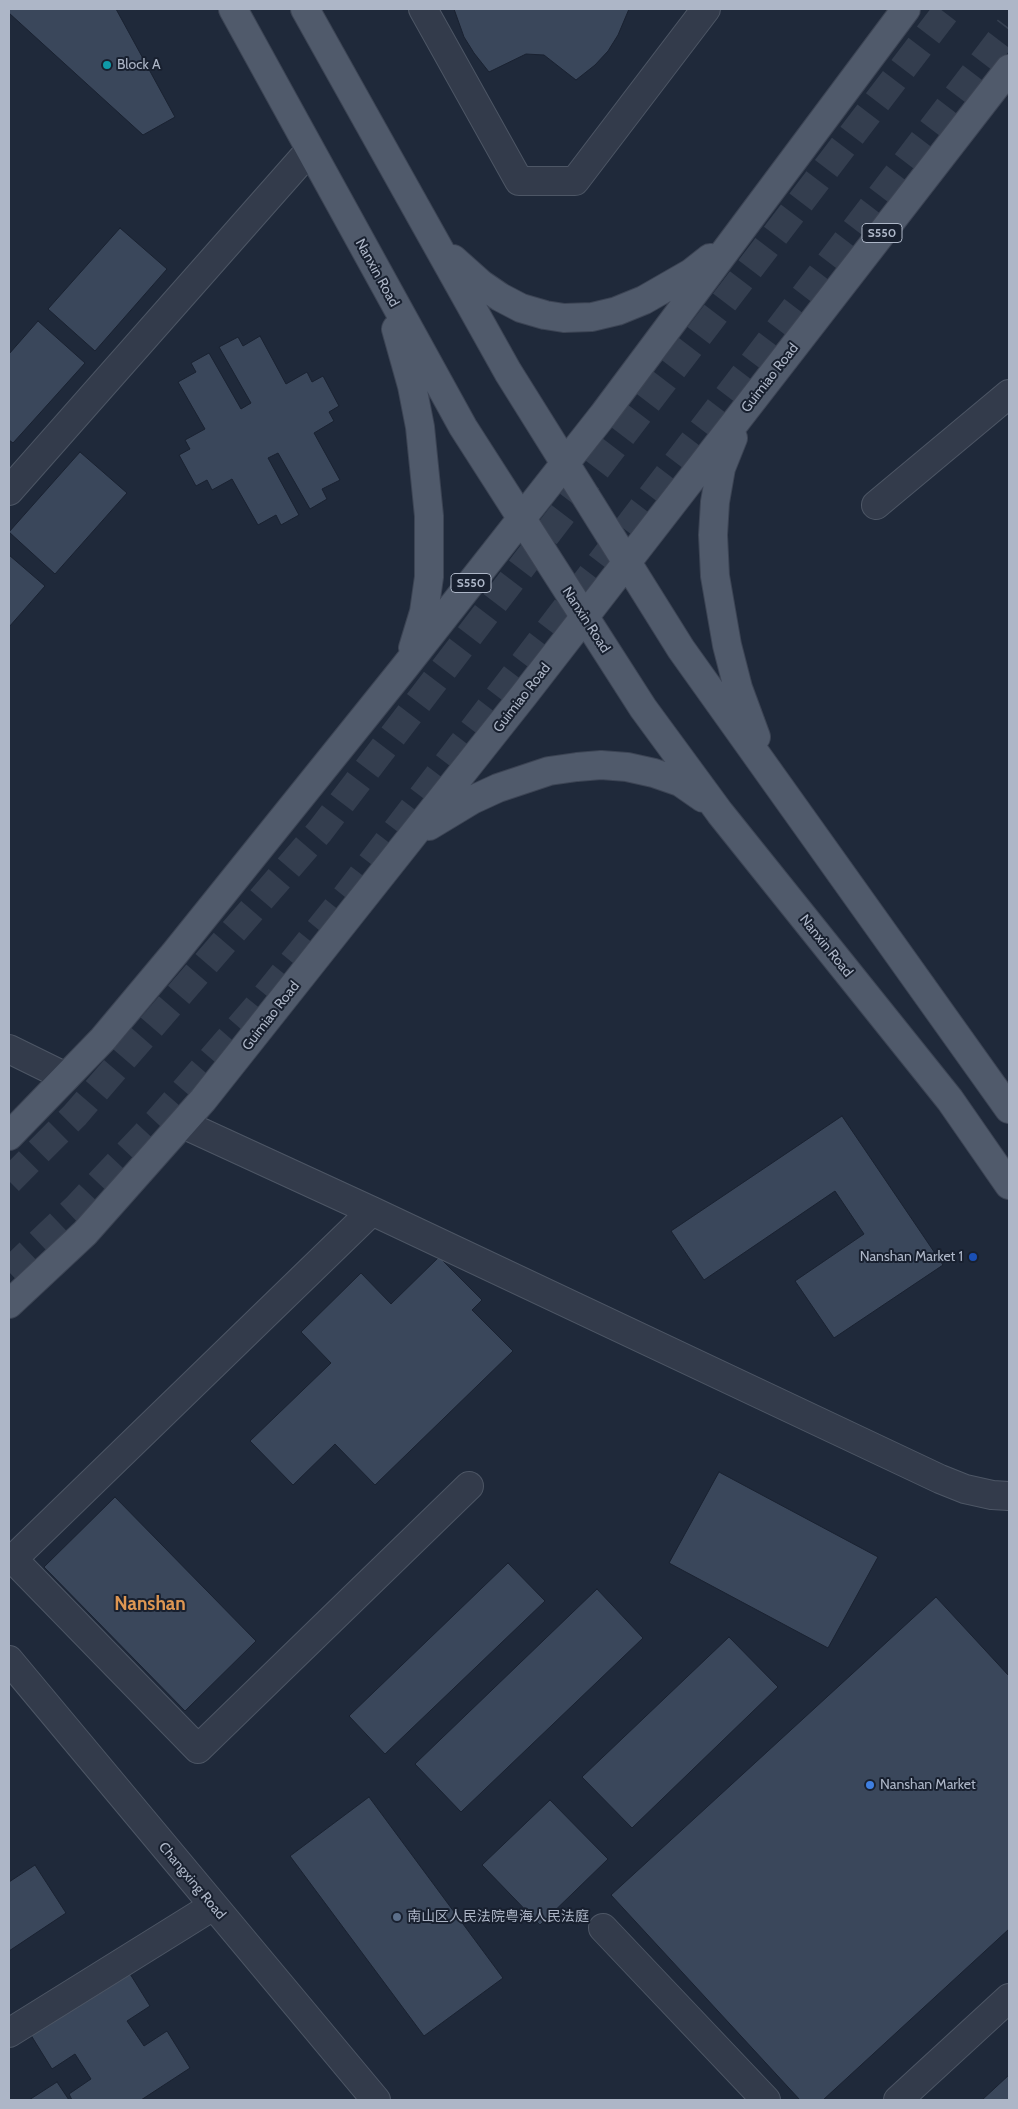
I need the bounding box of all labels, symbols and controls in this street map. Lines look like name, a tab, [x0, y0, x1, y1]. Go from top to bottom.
place label: Block A	[117, 57, 161, 73]
marker: Block A	[101, 59, 113, 71]
road number: S550	[862, 224, 902, 242]
street label: Nanxin Road	[351, 236, 403, 310]
street label: Guimiao Road	[738, 340, 802, 416]
road number: S550	[451, 574, 491, 592]
street label: Nanxin Road	[558, 584, 614, 656]
street label: Guimiao Road	[490, 660, 554, 736]
street label: Nanxin Road	[796, 911, 856, 981]
street label: Guimiao Road	[239, 978, 303, 1054]
place label: Nanshan Market 1	[860, 1249, 963, 1265]
marker: Nanshan Market 1	[967, 1251, 979, 1263]
district label: Nanshan	[114, 1593, 186, 1615]
place label: Nanshan Market	[880, 1777, 976, 1793]
marker: Nanshan Market	[864, 1779, 876, 1791]
street label: Changxing Road	[155, 1839, 229, 1923]
place label: 南山区人民法院粤海人民法庭	[407, 1909, 589, 1925]
marker: 南山区人民法院粤海人民法庭	[391, 1911, 403, 1923]

